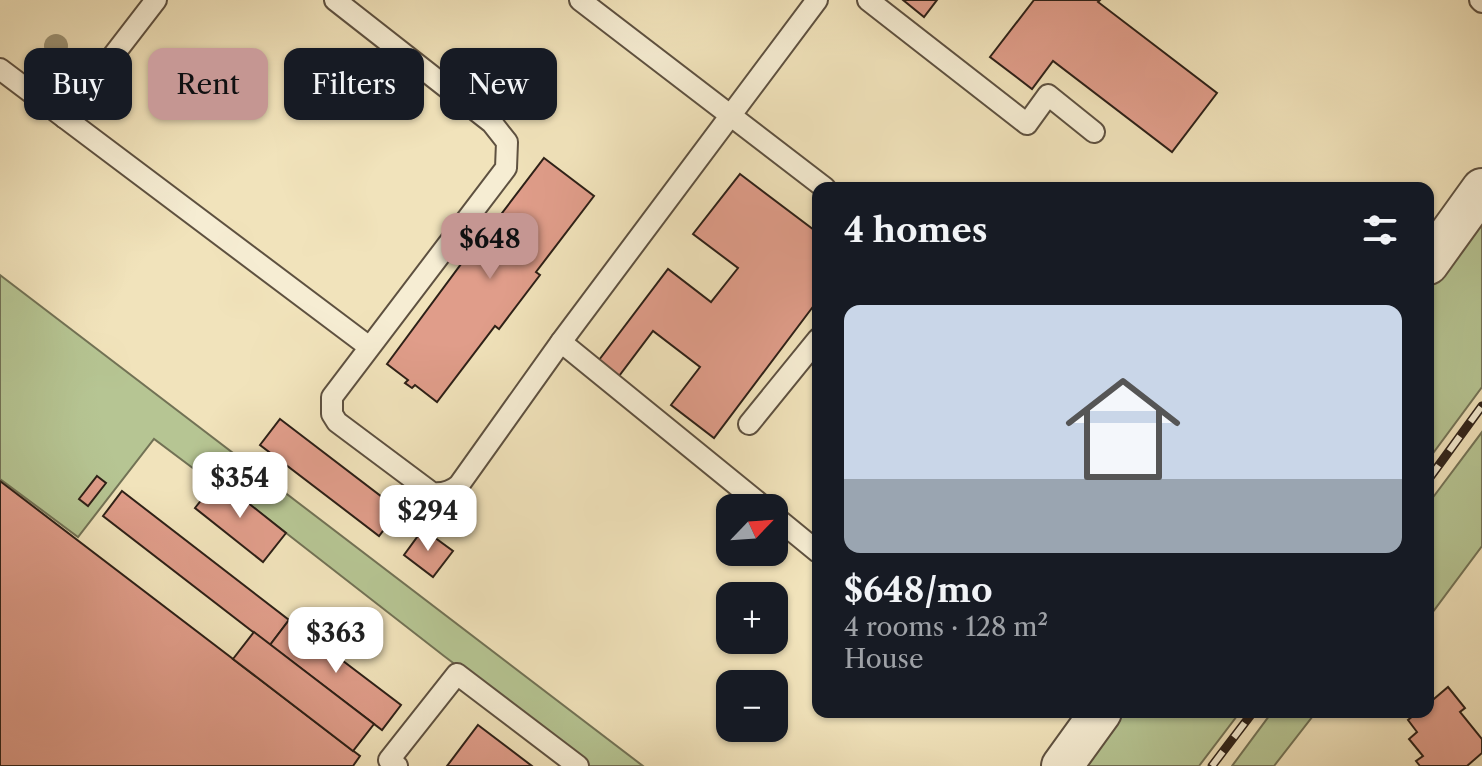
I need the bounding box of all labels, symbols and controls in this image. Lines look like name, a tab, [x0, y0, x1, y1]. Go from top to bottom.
chip: Buy	[24, 48, 132, 120]
chip: Rent	[148, 48, 268, 120]
chip: Filters	[284, 48, 424, 120]
chip: New	[440, 48, 557, 120]
icon: filters	[1358, 208, 1402, 252]
text: 4 homes	[844, 209, 988, 251]
pin: $648	[443, 213, 537, 281]
text: $648	[459, 223, 521, 255]
icon: home	[1051, 357, 1195, 501]
pin: $354	[193, 452, 287, 520]
text: $354	[211, 462, 269, 494]
pin: $294	[381, 485, 475, 553]
north arrow	[716, 494, 788, 566]
map controls	[716, 494, 788, 742]
text: $294	[398, 495, 458, 527]
text: $648/mo	[844, 569, 993, 611]
button: +	[716, 582, 788, 654]
pin: $363	[289, 607, 383, 675]
text: 4 rooms · 128 m²	[844, 611, 1048, 643]
text: $363	[306, 617, 366, 649]
text: House	[844, 643, 924, 675]
button: −	[716, 670, 788, 742]

